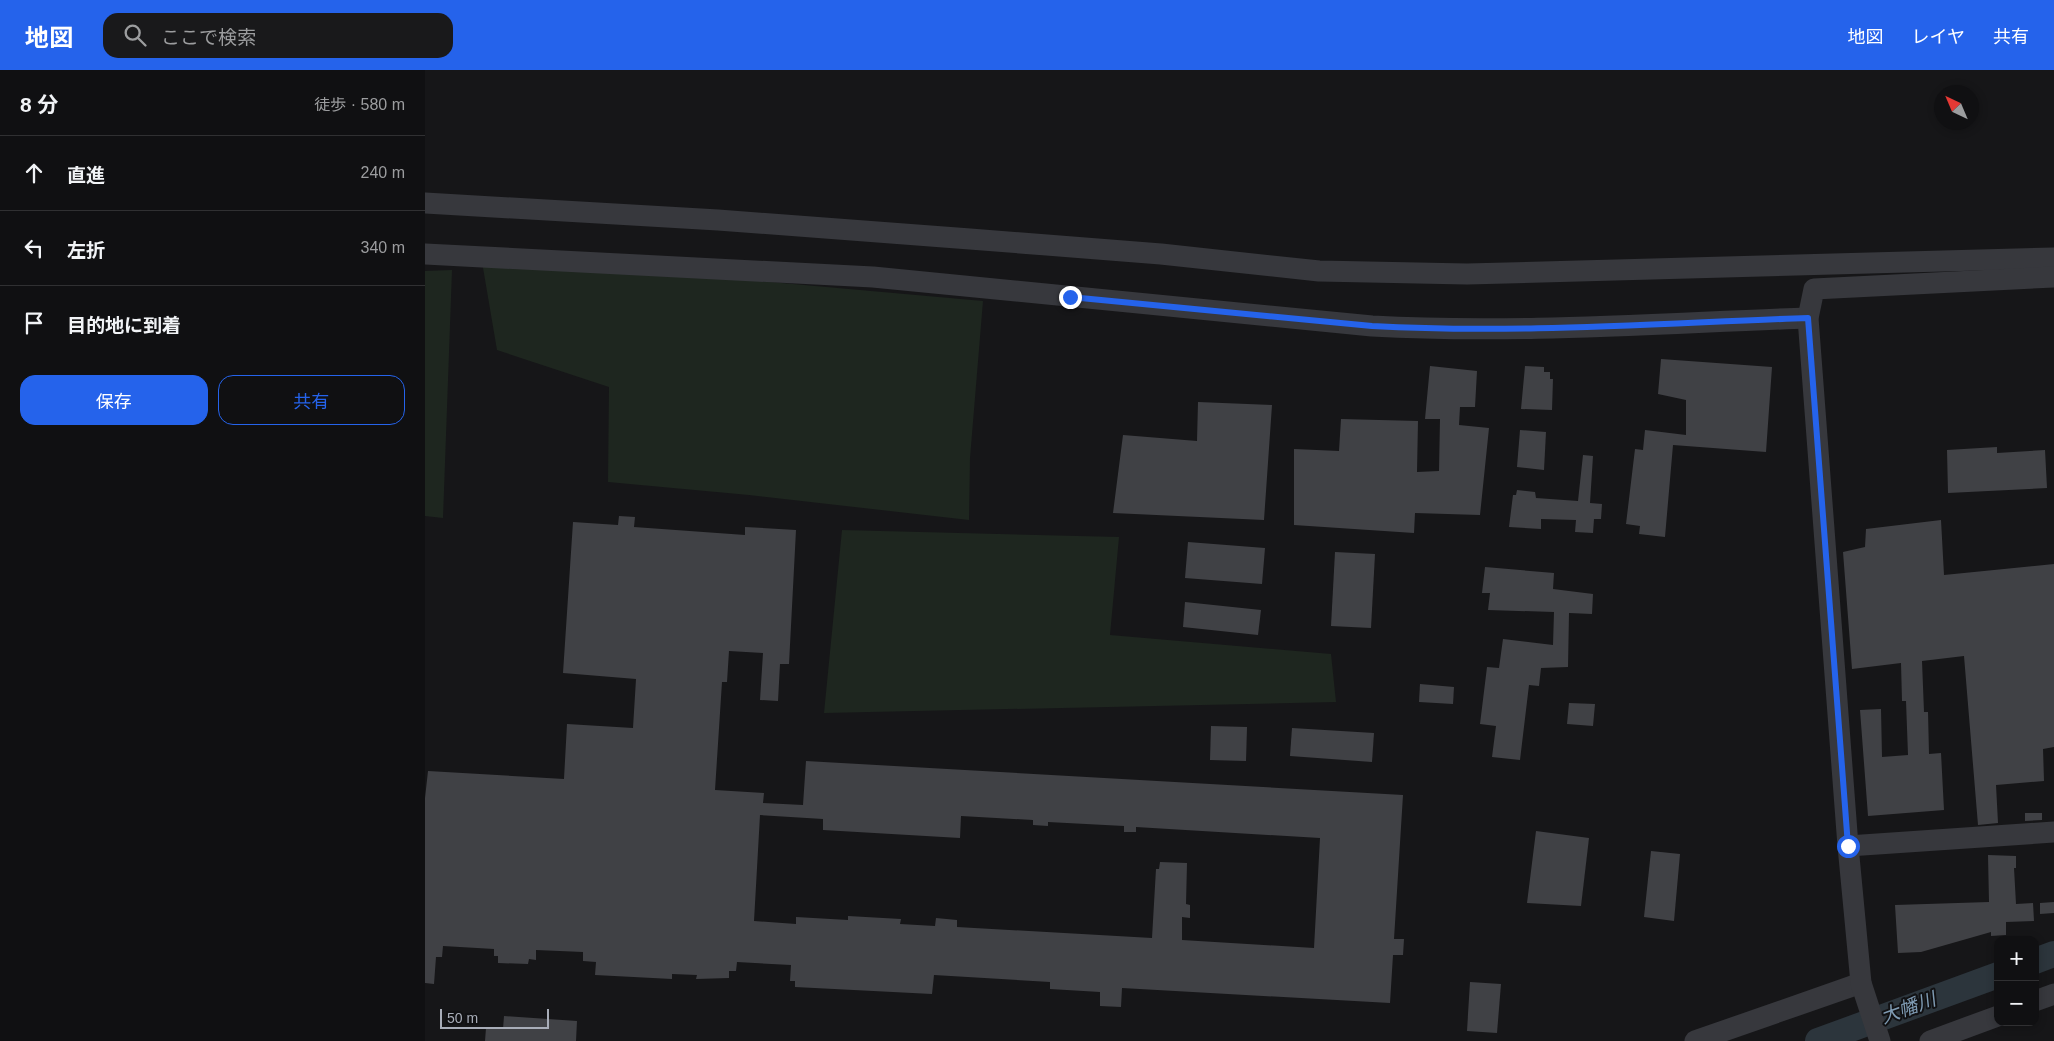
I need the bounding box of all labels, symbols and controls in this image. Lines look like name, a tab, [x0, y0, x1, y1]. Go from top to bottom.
search box	[103, 13, 453, 58]
icon: search	[121, 21, 149, 49]
text: 地図	[25, 24, 73, 51]
text: ここで検索	[161, 27, 256, 48]
text: 地図	[1848, 27, 1884, 47]
text: レイヤ	[1912, 27, 1965, 47]
text: 共有	[1993, 27, 2029, 47]
north arrow	[1934, 85, 1979, 130]
text: 8 分	[20, 93, 59, 116]
text: 徒歩 · 580 m	[314, 96, 405, 113]
icon: ahead	[20, 159, 48, 187]
text: 240 m	[361, 164, 405, 181]
text: 直進	[67, 165, 105, 186]
icon: left	[20, 234, 48, 262]
text: 340 m	[361, 239, 405, 256]
text: 左折	[67, 240, 105, 261]
route end	[1059, 286, 1082, 309]
icon: arrive	[20, 309, 48, 337]
text: 目的地に到着	[67, 315, 181, 336]
button: 保存	[20, 375, 208, 425]
button: 共有	[218, 375, 405, 425]
route start	[1837, 835, 1860, 858]
map controls	[1994, 936, 2039, 1026]
button: +	[1994, 936, 2039, 981]
button: −	[1994, 981, 2039, 1026]
water label: 大幡川	[1878, 988, 1940, 1028]
scale bar	[440, 1006, 549, 1029]
text: 50 m	[447, 1010, 478, 1026]

